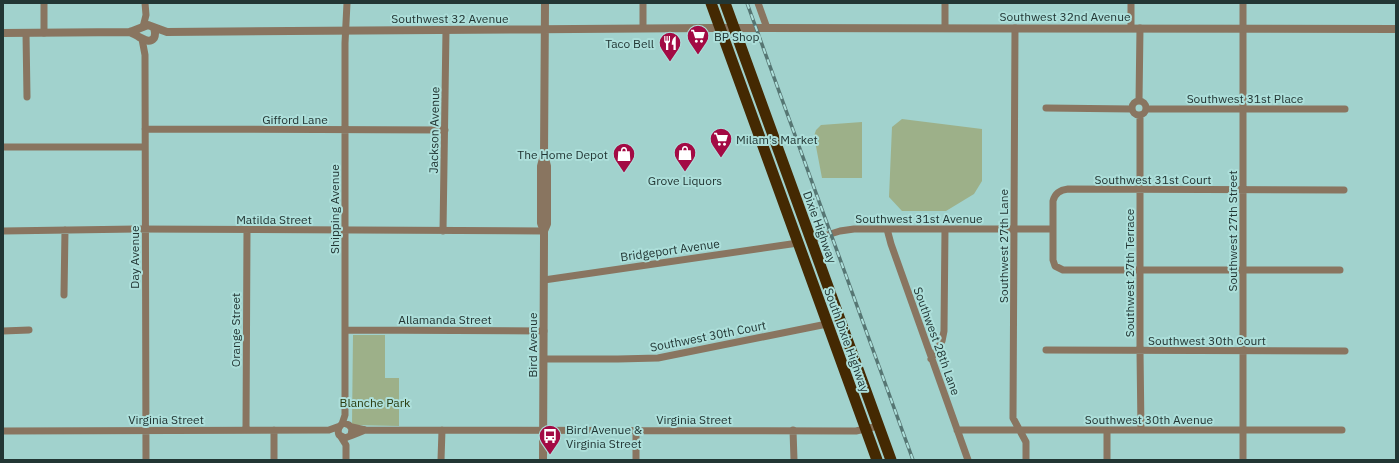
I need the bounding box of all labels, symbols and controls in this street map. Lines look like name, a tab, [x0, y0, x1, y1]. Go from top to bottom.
street label: Southwest 32nd Avenue	[999, 9, 1131, 24]
street label: Southwest 32 Avenue	[391, 11, 509, 26]
supermarket icon: BP Shop	[685, 23, 711, 56]
place label: BP Shop	[714, 29, 759, 44]
restaurant icon: Taco Bell	[657, 30, 683, 63]
place label: Taco Bell	[605, 36, 654, 51]
street label: Jackson Avenue	[426, 86, 442, 174]
street label: Southwest 31st Place	[1187, 91, 1304, 106]
street label: Gifford Lane	[262, 112, 328, 127]
supermarket icon: Milam's Market	[708, 126, 734, 159]
place label: Milam's Market	[736, 132, 818, 147]
shop icon: Grove Liquors	[672, 140, 698, 173]
shop icon: The Home Depot	[611, 141, 637, 174]
place label: The Home Depot	[517, 147, 608, 162]
street label: Shipping Avenue	[327, 164, 342, 254]
street label: Southwest 27th Street	[1225, 170, 1240, 292]
street label: Southwest 31st Court	[1095, 172, 1211, 187]
place label: Grove Liquors	[648, 173, 722, 188]
street label: Dixie Highway	[800, 189, 840, 265]
street label: Southwest 27th Lane	[996, 189, 1011, 303]
street label: Southwest 27th Terrace	[1122, 208, 1137, 337]
street label: Southwest 31st Avenue	[855, 211, 983, 226]
street label: Matilda Street	[236, 212, 312, 227]
street label: Day Avenue	[127, 225, 142, 289]
street label: Bridgeport Avenue	[619, 236, 721, 264]
street label: Southwest 28th Lane	[910, 285, 964, 398]
street label: South Dixie Highway	[821, 286, 873, 394]
street label: Orange Street	[228, 293, 243, 367]
street label: Allamanda Street	[398, 312, 492, 327]
street label: Bird Avenue	[525, 312, 540, 378]
street label: Southwest 30th Court	[649, 317, 767, 355]
street label: Southwest 30th Court	[1148, 333, 1266, 348]
park label: Blanche Park	[340, 395, 411, 410]
street label: Virginia Street	[128, 412, 204, 427]
street label: Virginia Street	[656, 412, 732, 427]
street label: Southwest 30th Avenue	[1085, 412, 1214, 427]
place label: Bird Avenue & Virginia Street	[566, 422, 643, 451]
bus stop icon: Bird Avenue & Virginia Street	[537, 423, 563, 456]

